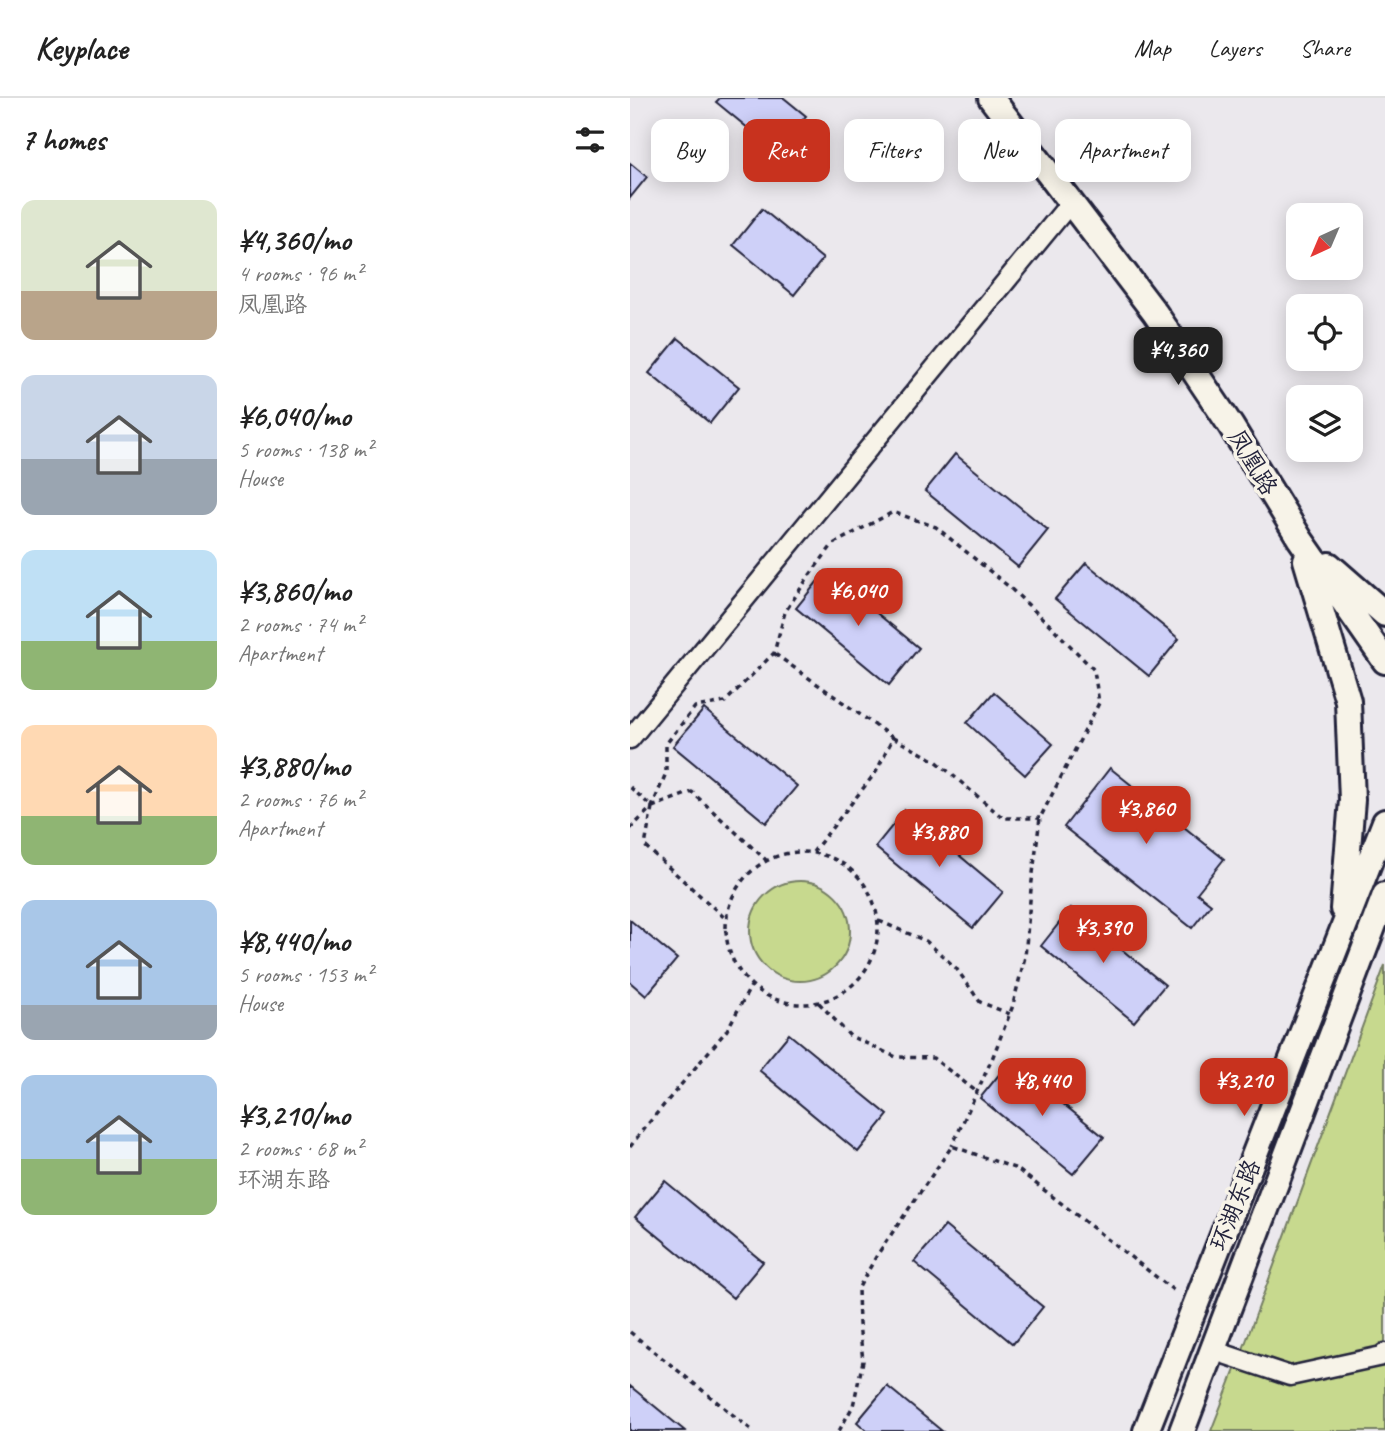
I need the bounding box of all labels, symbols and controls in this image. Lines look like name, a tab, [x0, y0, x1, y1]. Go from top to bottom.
text: Keyplace	[35, 27, 128, 69]
text: Map	[1134, 33, 1171, 63]
text: Layers	[1209, 33, 1262, 63]
text: Share	[1300, 33, 1350, 63]
chip: Buy	[651, 119, 729, 182]
chip: Rent	[743, 119, 830, 182]
chip: Filters	[844, 119, 944, 182]
chip: New	[958, 119, 1041, 182]
chip: Apartment	[1055, 119, 1191, 182]
text: 7 homes	[21, 121, 106, 159]
icon: filters	[571, 121, 609, 159]
north arrow	[1286, 203, 1363, 280]
map controls	[1286, 203, 1363, 462]
text: ¥4,360/mo	[238, 221, 351, 259]
icon: home	[77, 228, 161, 312]
text: 4 rooms · 96 m²	[238, 259, 362, 288]
text: 凤凰路	[238, 290, 307, 319]
button: locate	[1286, 294, 1363, 371]
pin: ¥4,360	[1121, 328, 1235, 387]
text: ¥4,360	[1150, 335, 1206, 364]
button: layers	[1286, 385, 1363, 462]
text: ¥6,040/mo	[238, 397, 351, 435]
icon: home	[77, 403, 161, 487]
street label: 凤凰路	[1222, 423, 1284, 501]
text: 5 rooms · 138 m²	[238, 435, 373, 464]
text: House	[238, 464, 283, 493]
pin: ¥6,040	[801, 568, 915, 628]
text: ¥3,860/mo	[238, 572, 351, 610]
text: ¥6,040	[830, 576, 886, 605]
icon: home	[77, 578, 161, 662]
text: 2 rooms · 74 m²	[238, 610, 362, 639]
text: Apartment	[238, 639, 323, 668]
text: ¥3,880/mo	[238, 747, 350, 785]
icon: home	[77, 753, 161, 837]
text: 2 rooms · 76 m²	[238, 785, 362, 814]
pin: ¥3,860	[1089, 786, 1203, 846]
text: ¥3,860	[1118, 794, 1174, 823]
pin: ¥3,880	[882, 810, 996, 869]
text: Apartment	[238, 814, 323, 843]
text: ¥3,880	[911, 817, 967, 846]
pin: ¥3,390	[1046, 906, 1160, 965]
text: ¥3,390	[1075, 913, 1131, 942]
text: ¥8,440/mo	[238, 922, 350, 960]
icon: home	[77, 928, 161, 1012]
text: 5 rooms · 153 m²	[238, 960, 373, 989]
text: House	[238, 989, 283, 1018]
pin: ¥8,440	[985, 1058, 1099, 1118]
pin: ¥3,210	[1187, 1058, 1301, 1118]
text: ¥8,440	[1014, 1066, 1070, 1095]
text: ¥3,210	[1216, 1066, 1272, 1095]
text: ¥3,210/mo	[238, 1096, 350, 1134]
icon: home	[77, 1103, 161, 1187]
text: 2 rooms · 68 m²	[238, 1134, 362, 1163]
street label: 环湖东路	[1203, 1155, 1267, 1255]
text: 环湖东路	[238, 1165, 330, 1194]

